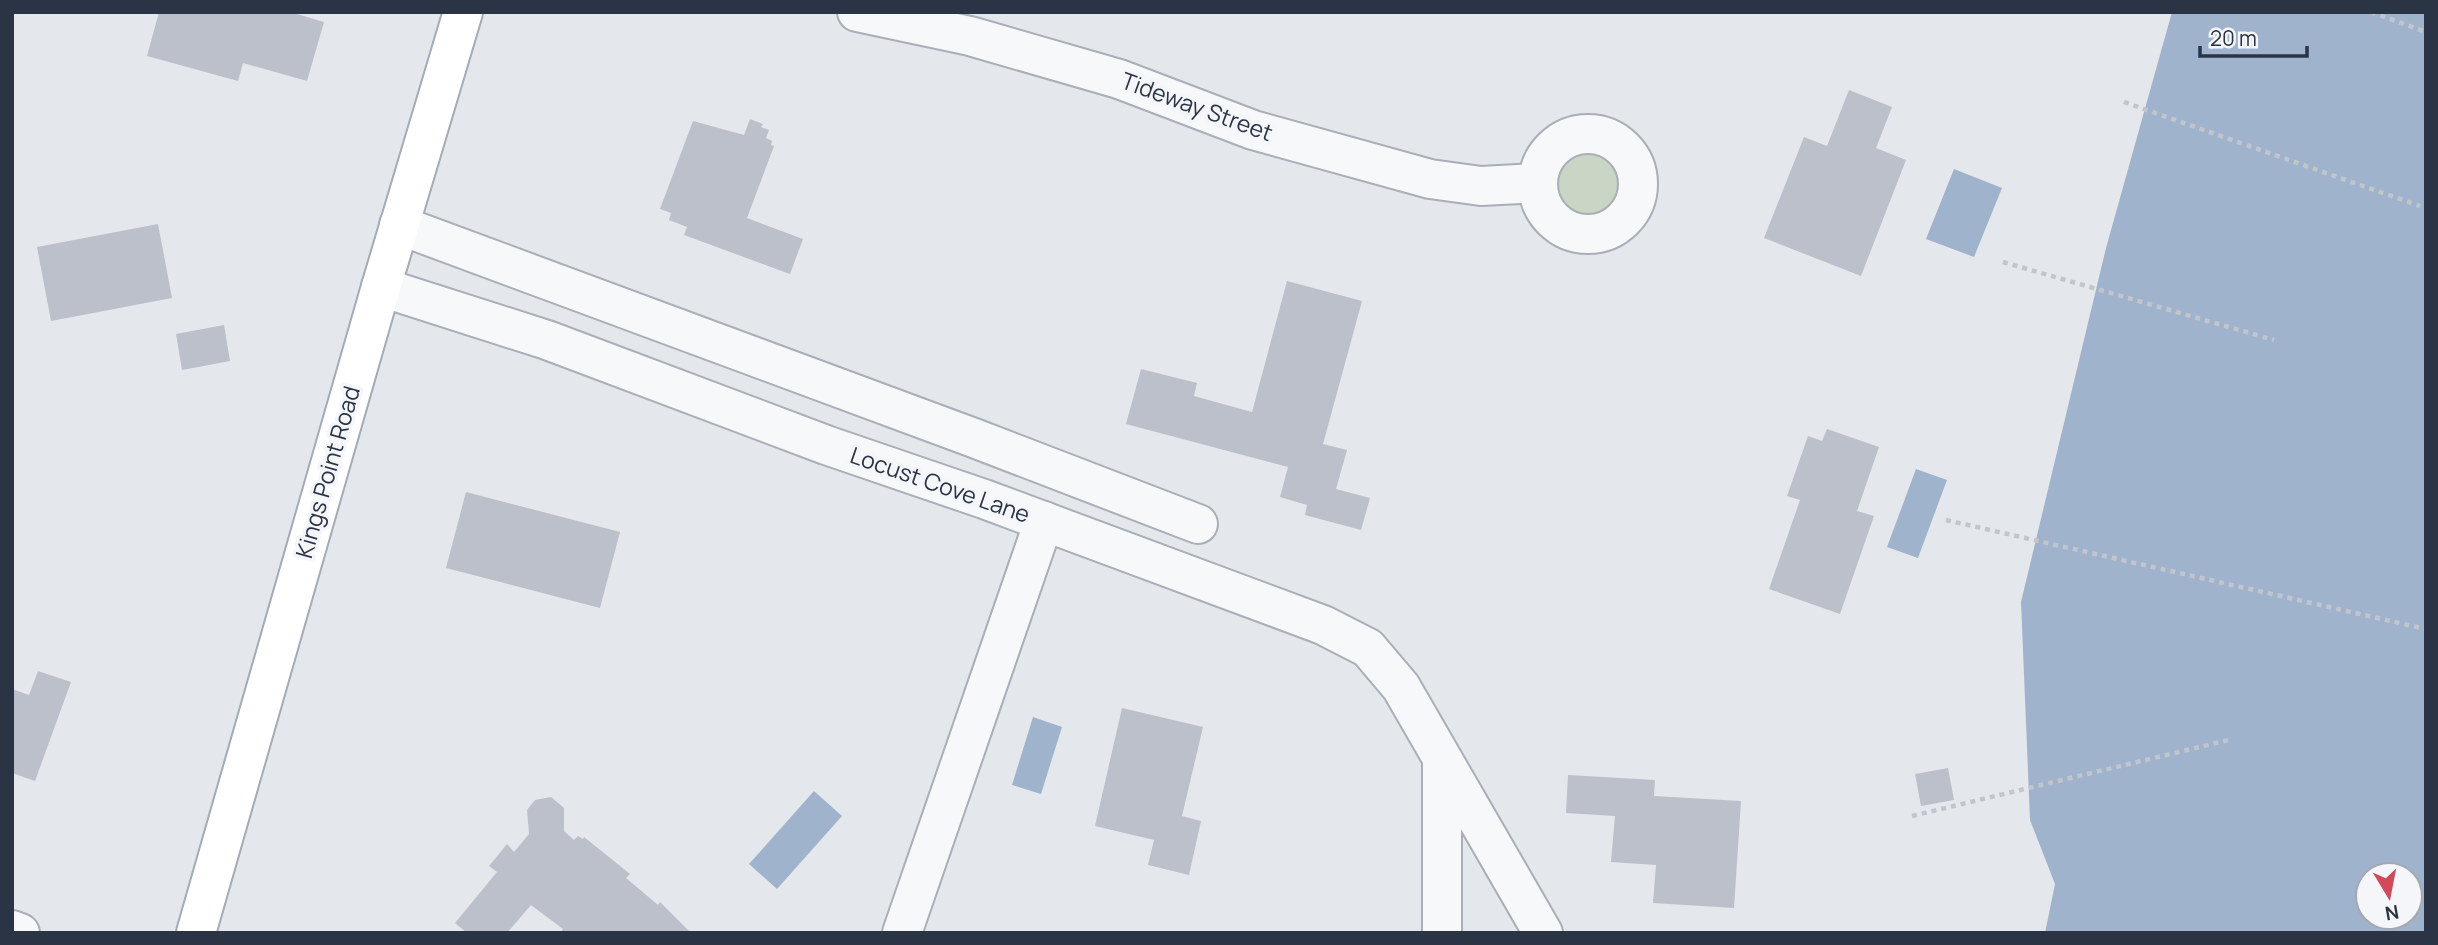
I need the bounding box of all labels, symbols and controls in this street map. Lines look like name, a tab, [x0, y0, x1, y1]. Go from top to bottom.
scale bar	[2200, 14, 2307, 58]
text: 20 m	[2210, 24, 2257, 52]
street label: Tideway Street	[1117, 64, 1278, 148]
street label: Kings Point Road	[287, 382, 367, 562]
street label: Locust Cove Lane	[846, 438, 1034, 530]
north arrow	[2354, 861, 2424, 931]
text: N	[2383, 899, 2401, 927]

